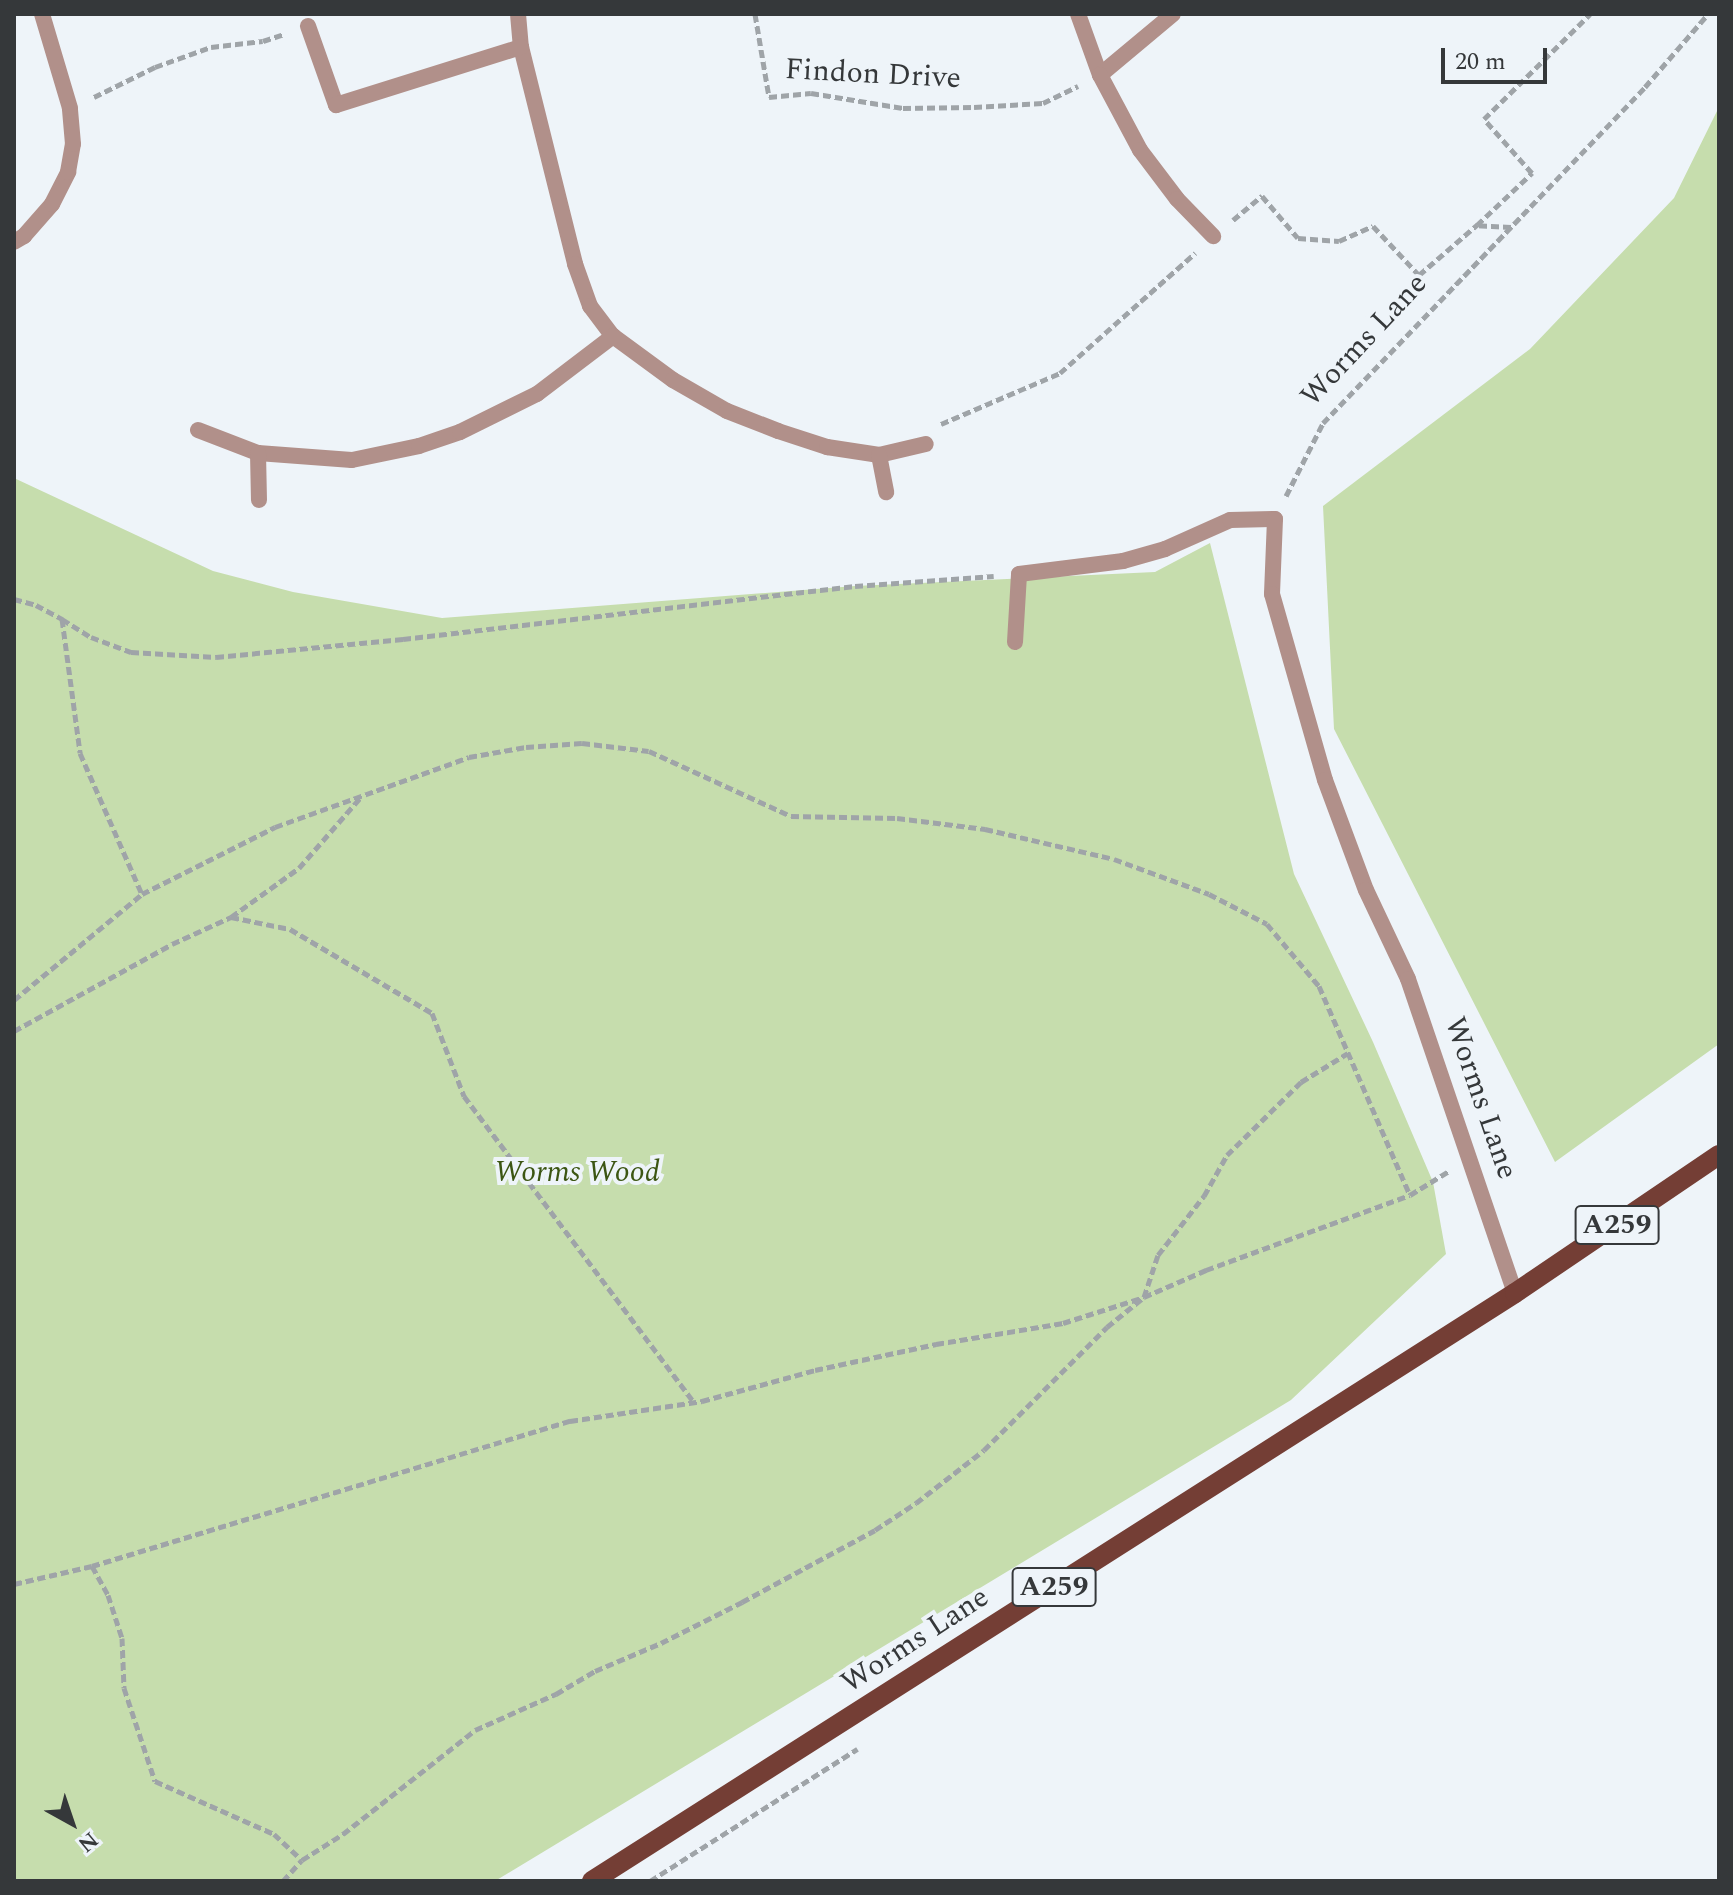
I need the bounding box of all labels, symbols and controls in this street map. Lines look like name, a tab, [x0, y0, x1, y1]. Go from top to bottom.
scale bar	[1445, 32, 1551, 82]
text: 20 m	[1455, 44, 1506, 80]
street label: Findon Drive	[784, 51, 962, 97]
street label: Worms Lane	[1293, 266, 1435, 414]
street label: Worms Lane	[1437, 1012, 1525, 1184]
park label: Worms Wood	[494, 1154, 660, 1190]
road number: A259	[1573, 1201, 1661, 1249]
road number: A259	[1010, 1563, 1098, 1611]
street label: Worms Lane	[834, 1579, 996, 1701]
north arrow	[32, 1783, 112, 1863]
text: N	[70, 1823, 105, 1860]

